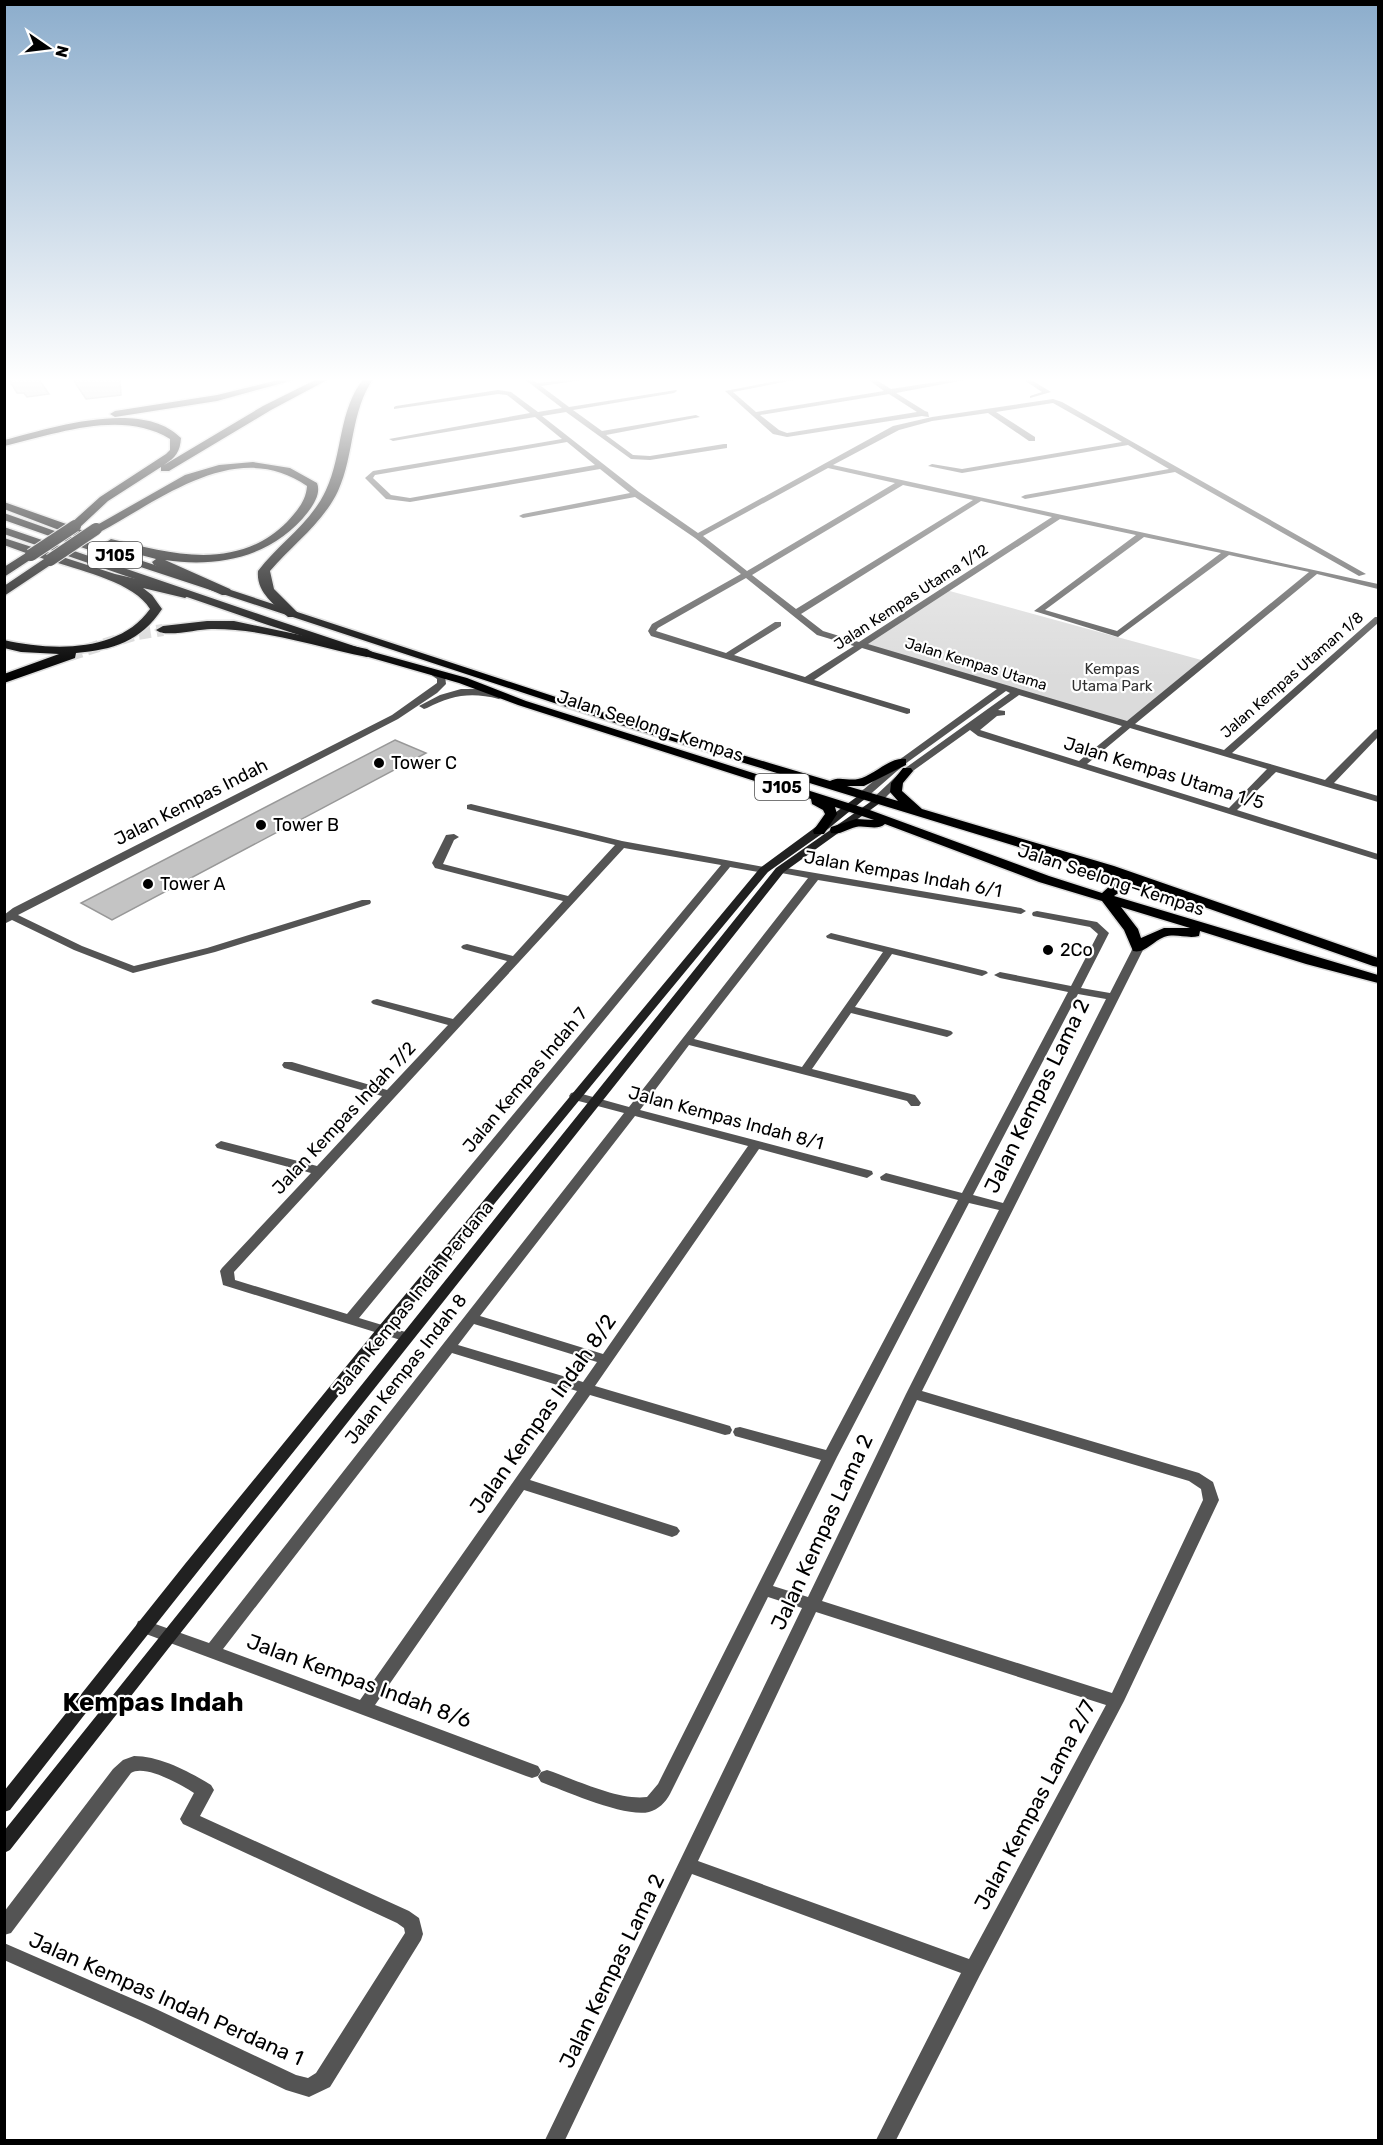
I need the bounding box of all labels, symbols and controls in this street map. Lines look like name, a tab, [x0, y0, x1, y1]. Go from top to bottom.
north arrow	[18, 18, 78, 78]
text: N	[51, 44, 73, 59]
street label: Jalan Kempas Utama 1/12	[831, 540, 992, 654]
road number: J105	[88, 542, 142, 568]
street label: Jalan Kempas Utaman 1/8	[1217, 608, 1367, 742]
street label: Jalan Kempas Utama	[903, 634, 1049, 694]
park label: Kempas Utama Park	[1071, 660, 1153, 695]
street label: Jalan Seelong–Kempas	[554, 685, 746, 767]
street label: Jalan Kempas Utama 1/5	[1061, 732, 1267, 814]
place label: Tower C	[391, 752, 457, 774]
street label: Jalan Kempas Indah	[111, 754, 271, 850]
marker: Tower C	[372, 756, 386, 770]
road number: J105	[755, 774, 809, 800]
place label: Tower B	[273, 814, 339, 836]
marker: Tower B	[254, 818, 268, 832]
street label: Jalan Seelong–Kempas	[1015, 839, 1207, 921]
street label: Jalan Kempas Indah 6/1	[802, 846, 1004, 902]
place label: Tower A	[160, 873, 225, 895]
marker: Tower A	[141, 877, 155, 891]
place label: 2Co	[1060, 939, 1093, 961]
marker: 2Co	[1041, 943, 1055, 957]
street label: Jalan Kempas Lama 2	[979, 995, 1094, 1197]
street label: Jalan Kempas Indah 7	[458, 1003, 592, 1157]
street label: Jalan Kempas Indah 7/2	[268, 1037, 420, 1199]
street label: Jalan Kempas Indah 8/1	[626, 1081, 826, 1155]
street label: Jalan Kempas Indah Perdana	[328, 1197, 498, 1399]
street label: Jalan Kempas Indah 8	[340, 1289, 472, 1449]
street label: Jalan Kempas Indah 8/2	[464, 1309, 621, 1518]
street label: Jalan Kempas Lama 2	[765, 1430, 878, 1634]
street label: Jalan Kempas Indah 8/6	[243, 1628, 475, 1733]
district label: Kempas Indah	[62, 1687, 244, 1718]
street label: Jalan Kempas Lama 2/7	[969, 1695, 1101, 1914]
street label: Jalan Kempas Lama 2	[554, 1870, 669, 2072]
street label: Jalan Kempas Indah Perdana 1	[25, 1927, 307, 2070]

